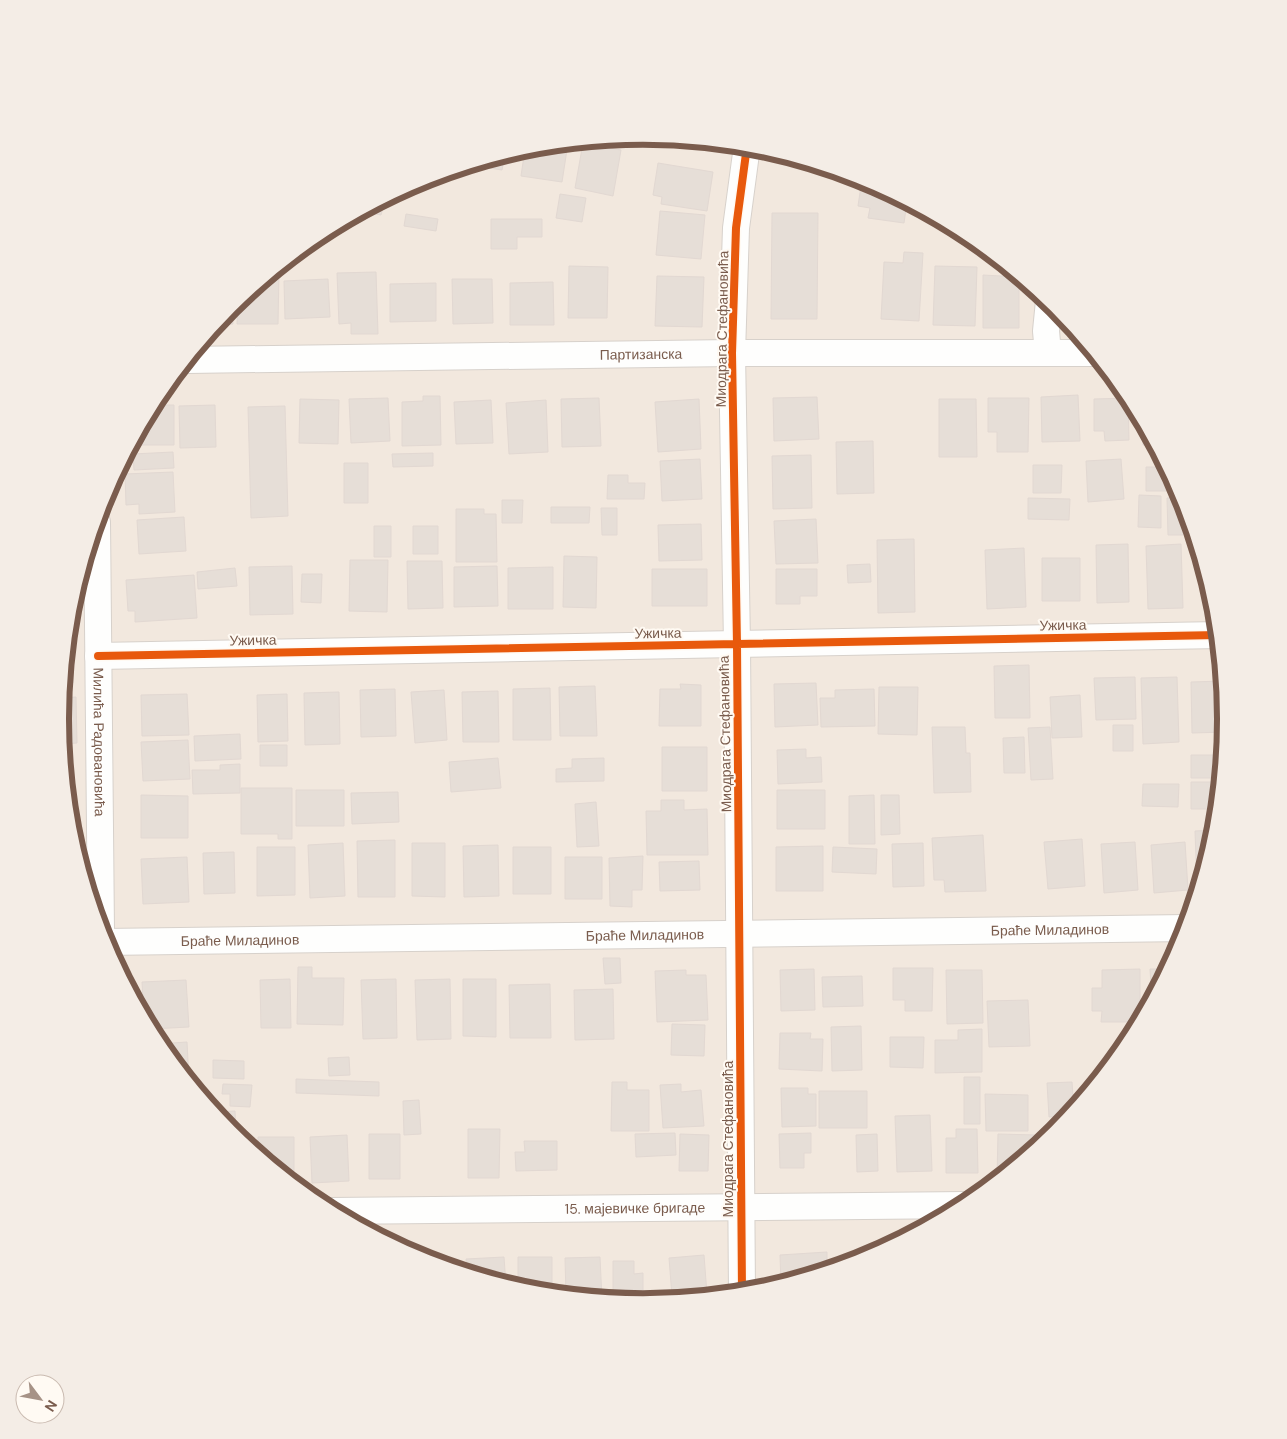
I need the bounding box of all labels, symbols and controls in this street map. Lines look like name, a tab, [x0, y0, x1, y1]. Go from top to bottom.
street label: Миодрага Стефановића	[712, 250, 732, 408]
street label: Партизанска	[599, 345, 683, 364]
street label: Ужичка	[1039, 616, 1087, 634]
street label: Ужичка	[634, 624, 682, 642]
street label: Ужичка	[229, 631, 277, 649]
street label: Миодрага Стефановића	[715, 655, 735, 813]
street label: Милића Радовановића	[89, 667, 109, 817]
street label: Браће Миладинов	[991, 920, 1109, 940]
street label: Браће Миладинов	[586, 925, 704, 945]
street label: Браће Миладинов	[181, 930, 299, 950]
street label: Миодрага Стефановића	[719, 1060, 737, 1217]
street label: 15. мајевичке бригаде	[565, 1198, 705, 1218]
north arrow	[15, 1374, 65, 1424]
text: N	[41, 1397, 61, 1415]

